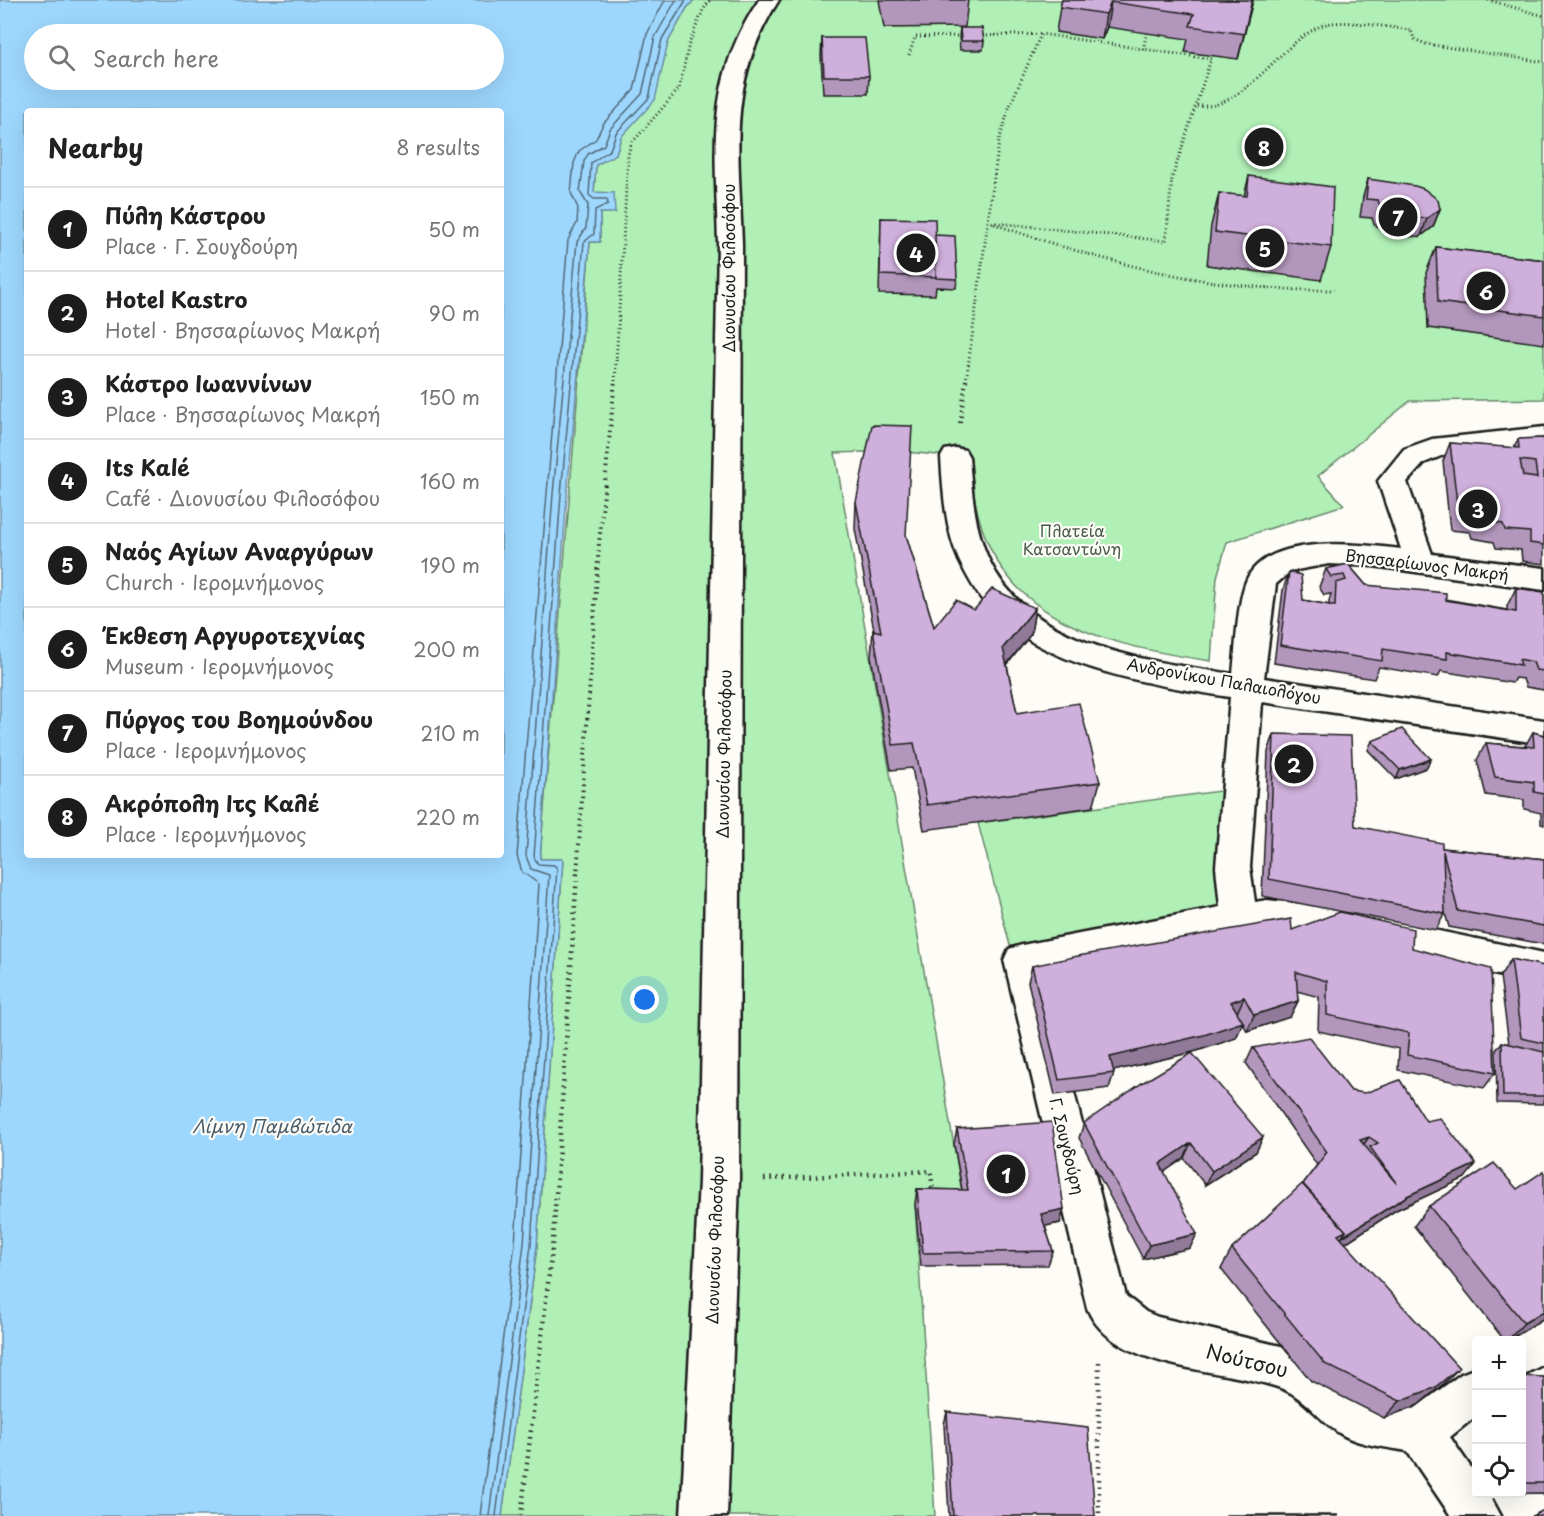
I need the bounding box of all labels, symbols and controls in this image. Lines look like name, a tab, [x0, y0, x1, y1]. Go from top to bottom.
search box	[24, 24, 504, 90]
icon: search	[45, 41, 78, 74]
text: Search here	[93, 41, 219, 74]
pin: 8	[1244, 124, 1284, 170]
text: Nearby	[48, 128, 143, 167]
text: 8 results	[396, 132, 480, 162]
street label: Διονυσίου Φιλοσόφου	[716, 184, 740, 352]
pin: 7	[1378, 194, 1418, 240]
text: Πύλη Κάστρου	[105, 198, 266, 231]
text: 1	[63, 214, 72, 244]
text: 50 m	[428, 214, 480, 244]
pin: 5	[1246, 226, 1284, 270]
pin: 4	[896, 230, 936, 276]
text: Place · Γ. Σουγδούρη	[105, 231, 298, 261]
pin: 6	[1466, 268, 1506, 314]
text: Hotel Kastro	[105, 282, 247, 315]
text: 2	[60, 298, 75, 328]
text: 90 m	[429, 298, 480, 328]
text: Hotel · Βησσαρίωνος Μακρή	[105, 315, 380, 345]
text: Κάστρο Ιωαννίνων	[105, 366, 312, 399]
text: 3	[61, 382, 74, 412]
text: 150 m	[420, 382, 480, 412]
text: Place · Βησσαρίωνος Μακρή	[105, 399, 381, 429]
text: Its Kalé	[105, 450, 190, 483]
text: 4	[61, 466, 74, 496]
text: 160 m	[420, 466, 480, 496]
text: Café · Διονυσίου Φιλοσόφου	[105, 483, 380, 513]
pin: 3	[1458, 486, 1498, 532]
park label: Πλατεία Κατσαντώνη	[1023, 518, 1121, 560]
text: Ναός Αγίων Αναργύρων	[105, 534, 374, 567]
street label: Βησσαρίωνος Μακρή	[1344, 542, 1510, 586]
text: 5	[61, 550, 74, 580]
text: 190 m	[421, 550, 480, 580]
text: Church · Ιερομνήμονος	[105, 567, 324, 597]
text: Έκθεση Αργυροτεχνίας	[105, 618, 365, 651]
text: 6	[60, 634, 75, 664]
text: 200 m	[413, 634, 480, 664]
text: Museum · Ιερομνήμονος	[105, 651, 334, 681]
street label: Ανδρονίκου Παλαιολόγου	[1125, 651, 1323, 709]
street label: Διονυσίου Φιλοσόφου	[710, 669, 736, 839]
text: Πύργος του Βοημούνδου	[105, 702, 373, 735]
text: 7	[62, 718, 73, 748]
text: 210 m	[421, 718, 480, 748]
text: Place · Ιερομνήμονος	[105, 735, 307, 765]
pin: 2	[1274, 742, 1314, 786]
text: Ακρόπολη Ιτς Καλέ	[105, 786, 319, 819]
text: 8	[61, 802, 74, 832]
text: 220 m	[416, 802, 480, 832]
text: Place · Ιερομνήμονος	[105, 819, 307, 849]
your location	[630, 985, 659, 1014]
street label: Γ. Σουγδούρη	[1044, 1095, 1092, 1197]
water label: Λίμνη Παμβώτιδα	[192, 1112, 353, 1139]
pin: 1	[986, 1152, 1026, 1196]
street label: Διονυσίου Φιλοσόφου	[699, 1155, 729, 1325]
street label: Νούτσου	[1203, 1335, 1291, 1385]
map controls	[1472, 1336, 1526, 1498]
button: +	[1472, 1336, 1526, 1390]
button: −	[1472, 1390, 1526, 1444]
button: locate	[1472, 1444, 1526, 1498]

